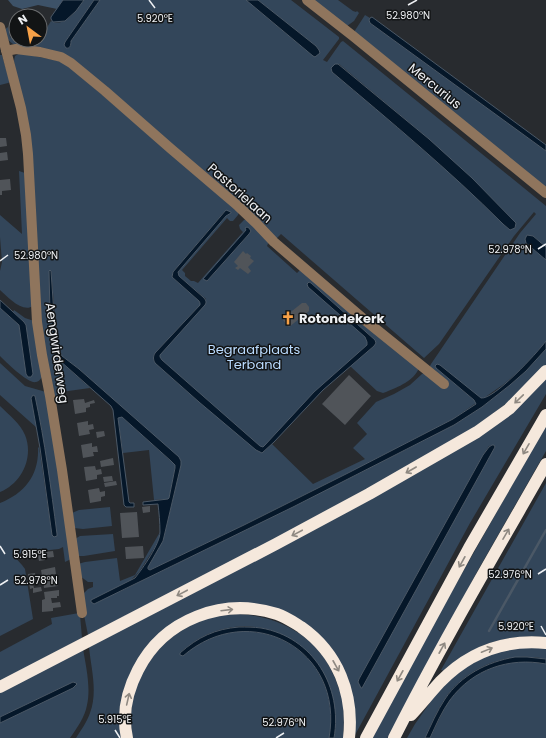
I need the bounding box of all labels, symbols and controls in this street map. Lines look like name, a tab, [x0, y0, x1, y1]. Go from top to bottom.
north arrow	[8, 8, 48, 48]
text: 52.980°N	[386, 8, 430, 23]
text: N	[15, 11, 30, 28]
text: 5.920°E	[137, 11, 173, 26]
street label: Mercurius	[404, 59, 466, 113]
street label: Pastorielaan	[203, 159, 277, 227]
text: 52.978°N	[488, 242, 532, 257]
text: 52.980°N	[14, 248, 58, 263]
street label: Aengwirderweg	[41, 301, 73, 405]
place label: Rotondekerk	[299, 309, 385, 328]
church icon: Rotondekerk	[280, 310, 296, 326]
park label: Begraafplaats Terband	[208, 340, 301, 374]
one-way arrow	[514, 394, 524, 404]
one-way arrow	[522, 443, 530, 455]
one-way arrow	[405, 467, 417, 475]
one-way arrow	[502, 528, 510, 540]
one-way arrow	[291, 529, 303, 537]
text: 5.915°E	[13, 547, 47, 562]
one-way arrow	[457, 556, 465, 568]
text: 52.976°N	[488, 567, 532, 582]
text: 52.978°N	[14, 573, 58, 588]
one-way arrow	[176, 590, 188, 597]
one-way arrow	[220, 606, 233, 614]
text: 5.920°E	[498, 619, 534, 634]
one-way arrow	[439, 642, 447, 654]
one-way arrow	[481, 645, 493, 653]
one-way arrow	[332, 659, 340, 671]
one-way arrow	[395, 670, 403, 682]
one-way arrow	[124, 693, 132, 706]
text: 5.915°E	[98, 712, 132, 727]
text: 52.976°N	[262, 715, 306, 730]

